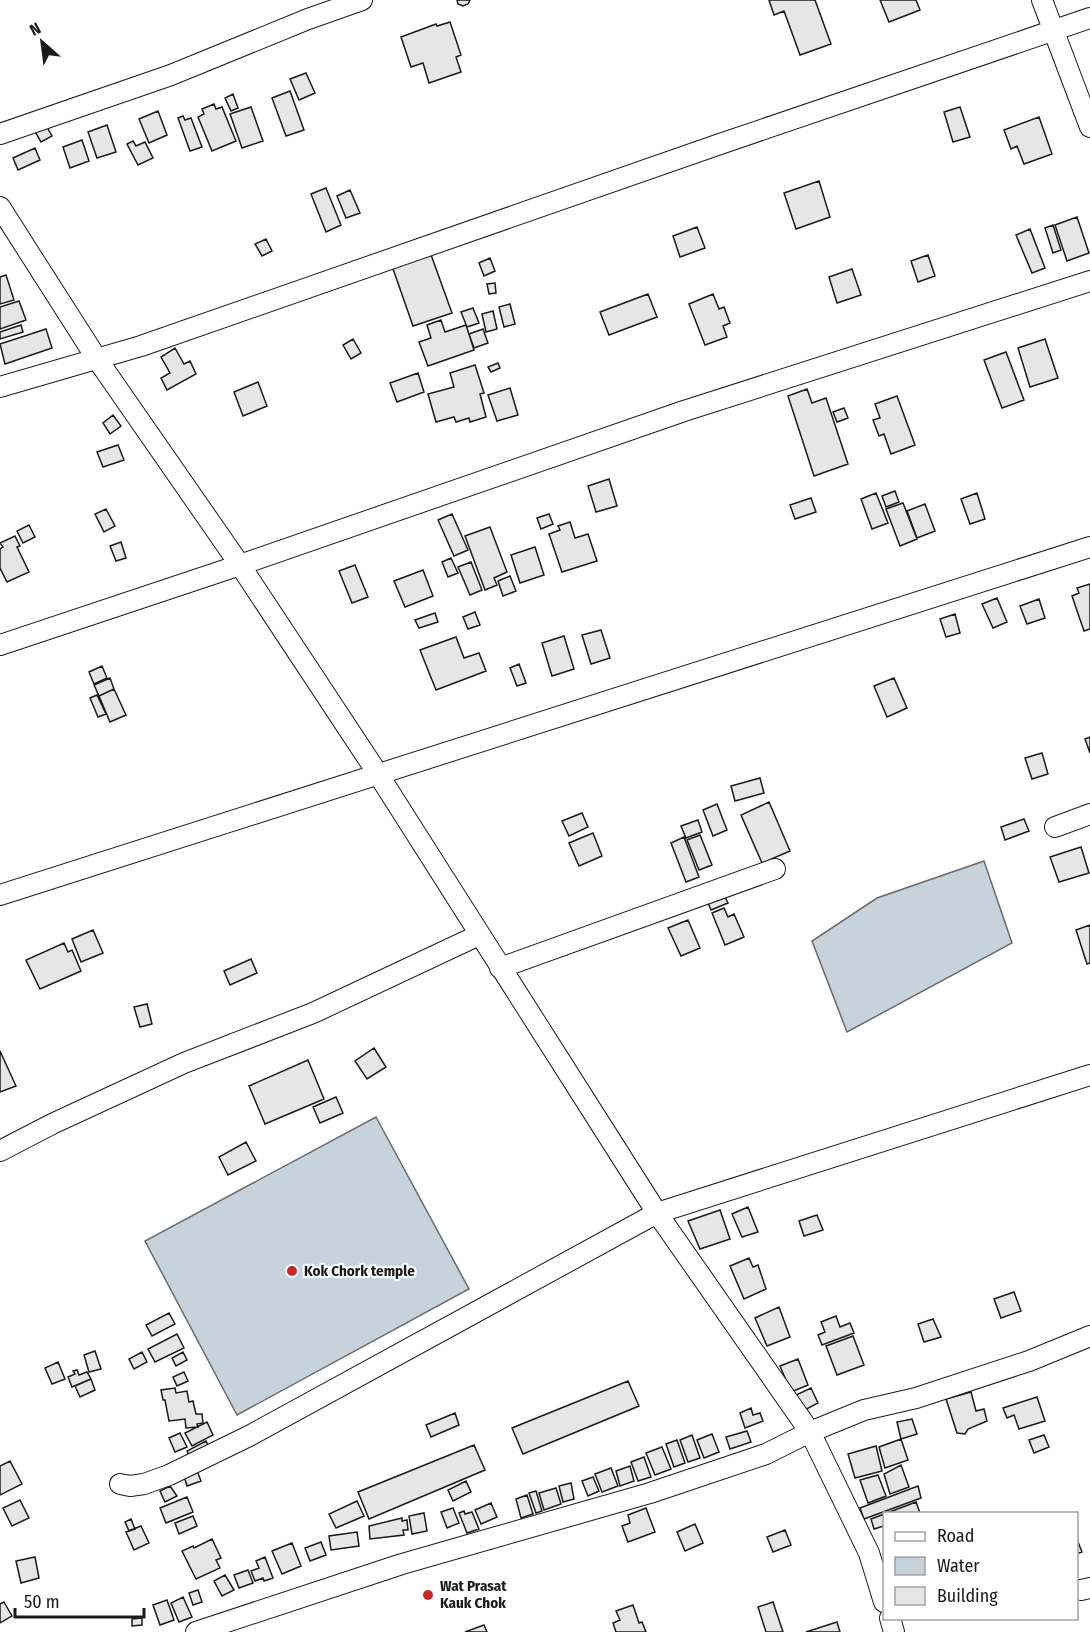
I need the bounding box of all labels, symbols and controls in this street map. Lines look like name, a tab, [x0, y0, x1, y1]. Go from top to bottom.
north arrow	[12, 12, 72, 72]
text: N	[26, 19, 44, 40]
place label: Kok Chork temple	[304, 1262, 415, 1280]
marker: Kok Chork temple	[285, 1264, 299, 1278]
legend	[883, 1512, 1078, 1620]
text: Road	[937, 1525, 974, 1547]
text: Water	[937, 1555, 980, 1577]
place label: Wat Prasat Kauk Chok	[440, 1577, 507, 1612]
scale bar	[15, 1581, 144, 1619]
text: Building	[937, 1585, 998, 1607]
marker: Wat Prasat Kauk Chok	[421, 1588, 435, 1602]
text: 50 m	[24, 1591, 60, 1613]

